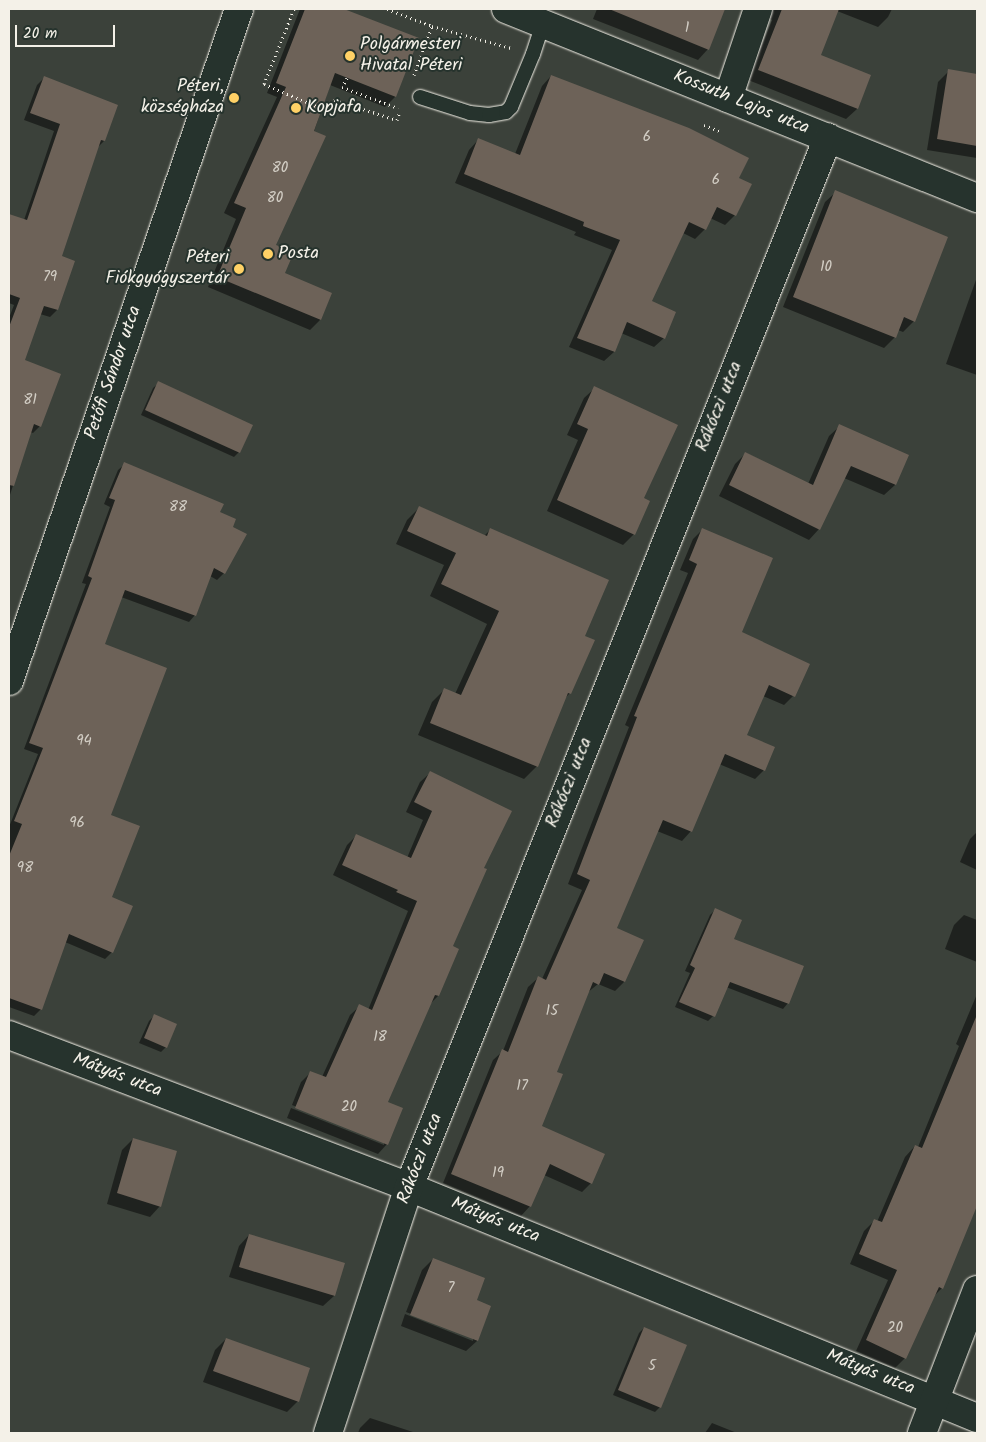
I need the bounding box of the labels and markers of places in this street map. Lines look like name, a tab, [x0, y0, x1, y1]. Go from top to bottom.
place label: Polgármesteri Hivatal Péteri	[360, 35, 462, 78]
marker: Polgármesteri Hivatal Péteri	[344, 50, 356, 62]
place label: Péteri, községháza	[141, 77, 224, 120]
marker: Péteri, községháza	[228, 92, 240, 104]
place label: Kopjafa	[306, 97, 362, 119]
marker: Kopjafa	[290, 102, 302, 114]
place label: Posta	[278, 243, 319, 265]
place label: Péteri Fiókgyógyszertár	[106, 248, 229, 290]
marker: Posta	[262, 248, 274, 260]
marker: Péteri Fiókgyógyszertár	[233, 263, 245, 275]

